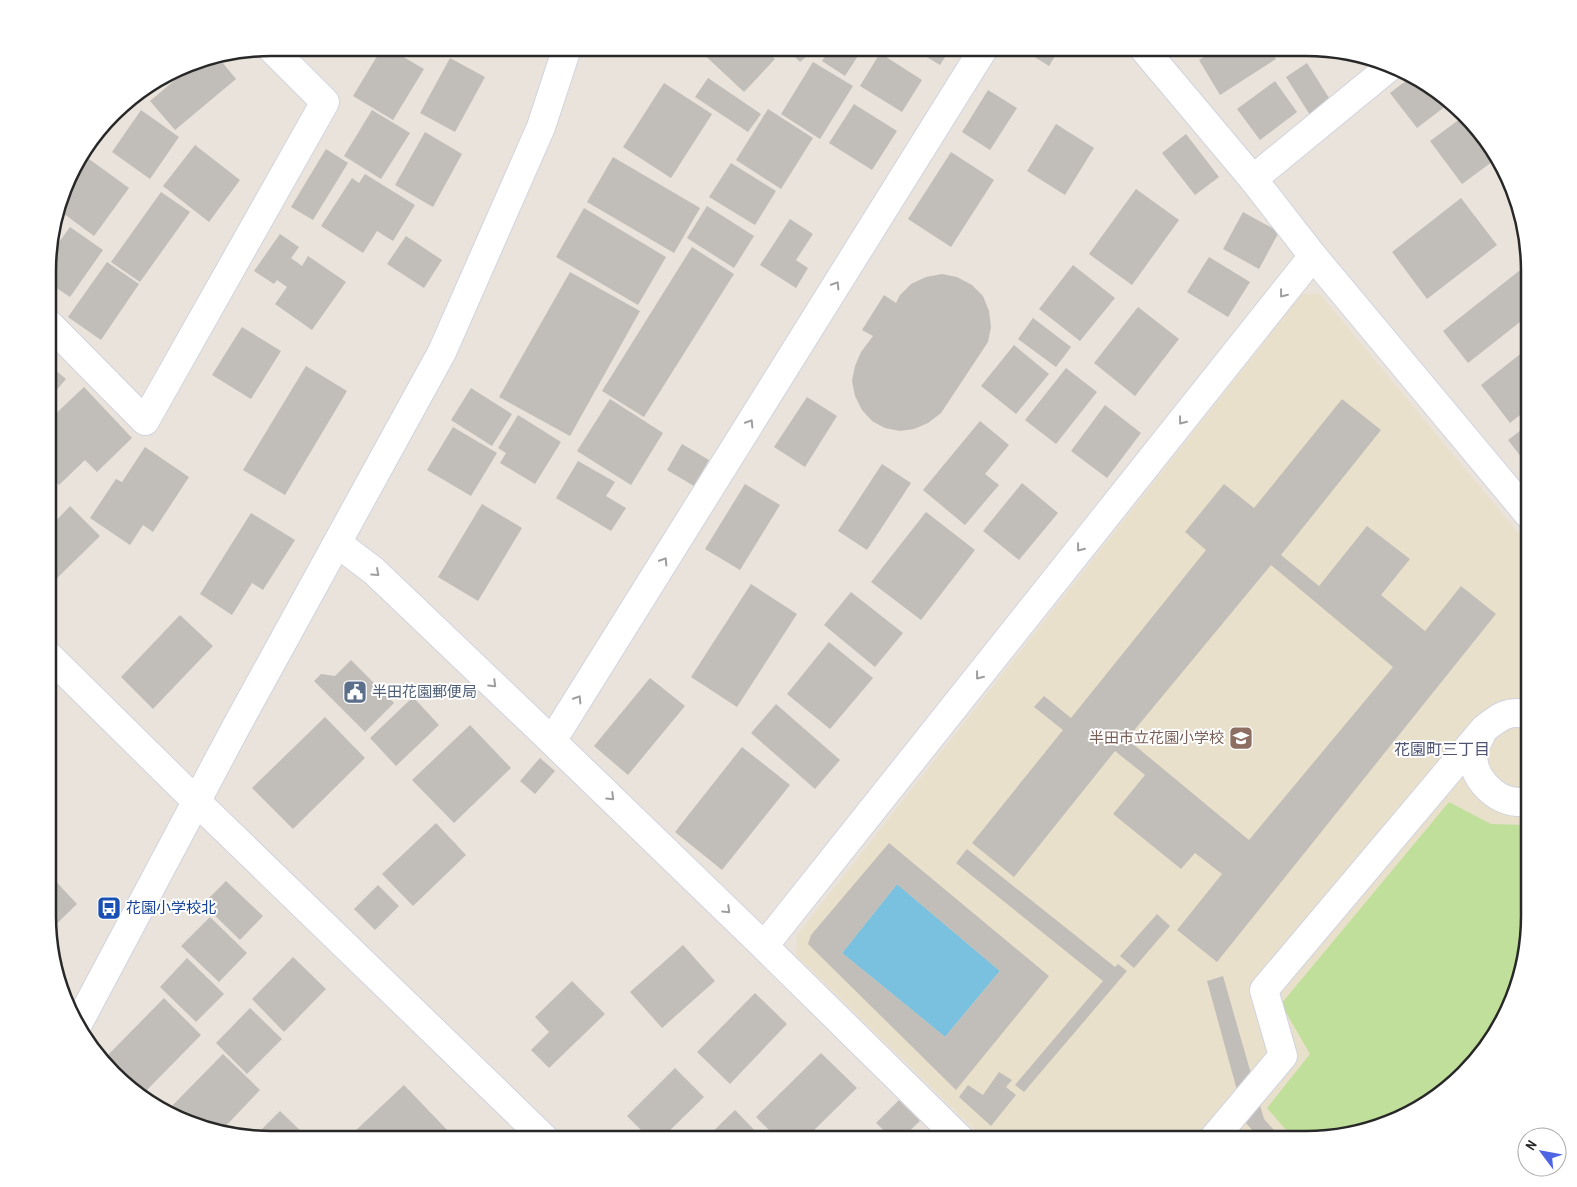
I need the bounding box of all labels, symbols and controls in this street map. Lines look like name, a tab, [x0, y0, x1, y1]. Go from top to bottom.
one-way arrow	[829, 282, 839, 291]
one-way arrow	[1280, 288, 1288, 297]
one-way arrow	[1179, 415, 1187, 424]
one-way arrow	[743, 420, 753, 429]
one-way arrow	[1077, 543, 1086, 552]
one-way arrow	[658, 558, 667, 567]
one-way arrow	[370, 567, 379, 576]
one-way arrow	[976, 670, 985, 679]
public building icon: 半田花園郵便局	[342, 679, 368, 705]
one-way arrow	[488, 679, 497, 688]
place label: 半田花園郵便局	[372, 681, 477, 702]
one-way arrow	[572, 696, 582, 705]
school or university icon: 半田市立花園小学校	[1228, 725, 1254, 751]
place label: 半田市立花園小学校	[1089, 727, 1224, 748]
district label: 花園町三丁目	[1394, 738, 1490, 760]
one-way arrow	[605, 791, 614, 800]
bus stop icon: 花園小学校北	[96, 895, 122, 921]
place label: 花園小学校北	[126, 897, 216, 918]
one-way arrow	[722, 904, 731, 913]
north arrow	[1517, 1127, 1567, 1177]
text: N	[1521, 1137, 1541, 1153]

